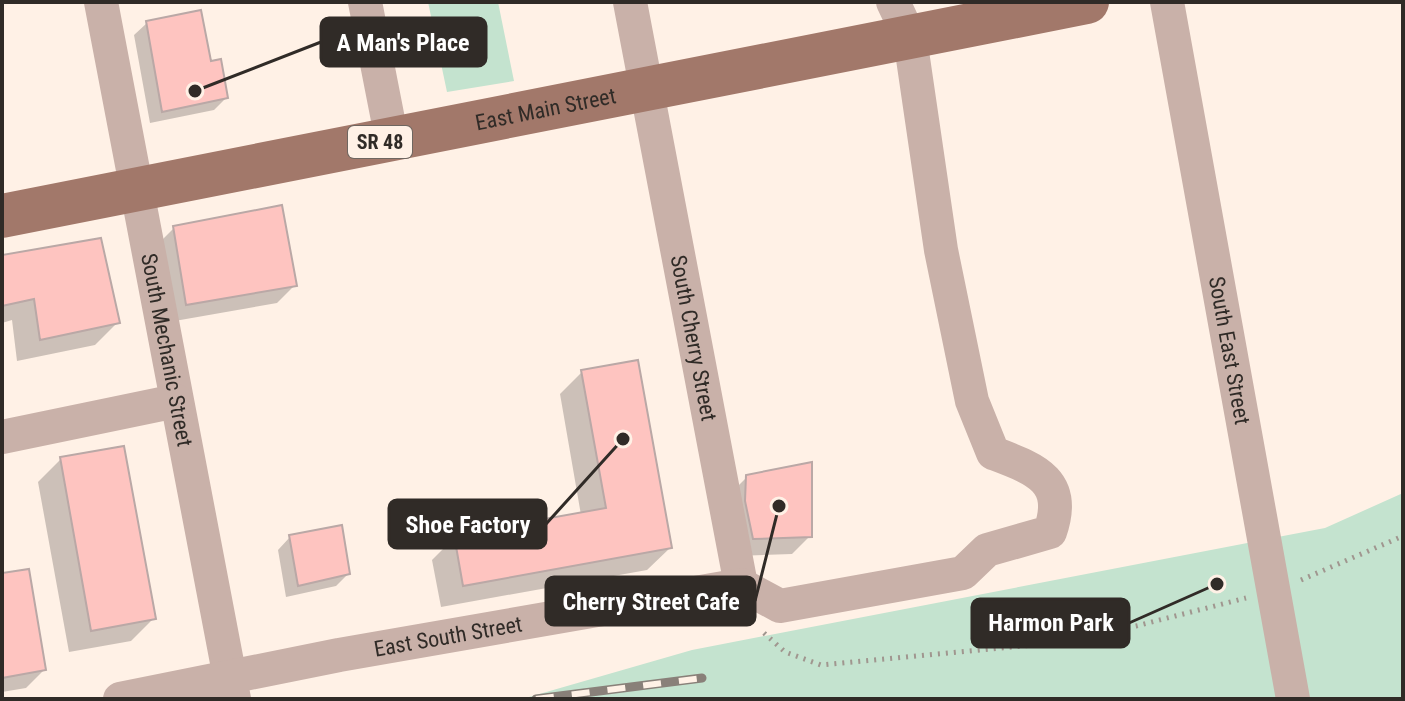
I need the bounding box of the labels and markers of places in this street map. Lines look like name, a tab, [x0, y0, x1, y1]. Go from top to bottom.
callout: A Man's Place	[321, 18, 486, 66]
callout: Shoe Factory	[389, 500, 546, 548]
callout: Cherry Street Cafe	[546, 577, 755, 625]
callout: Harmon Park	[972, 599, 1129, 647]

